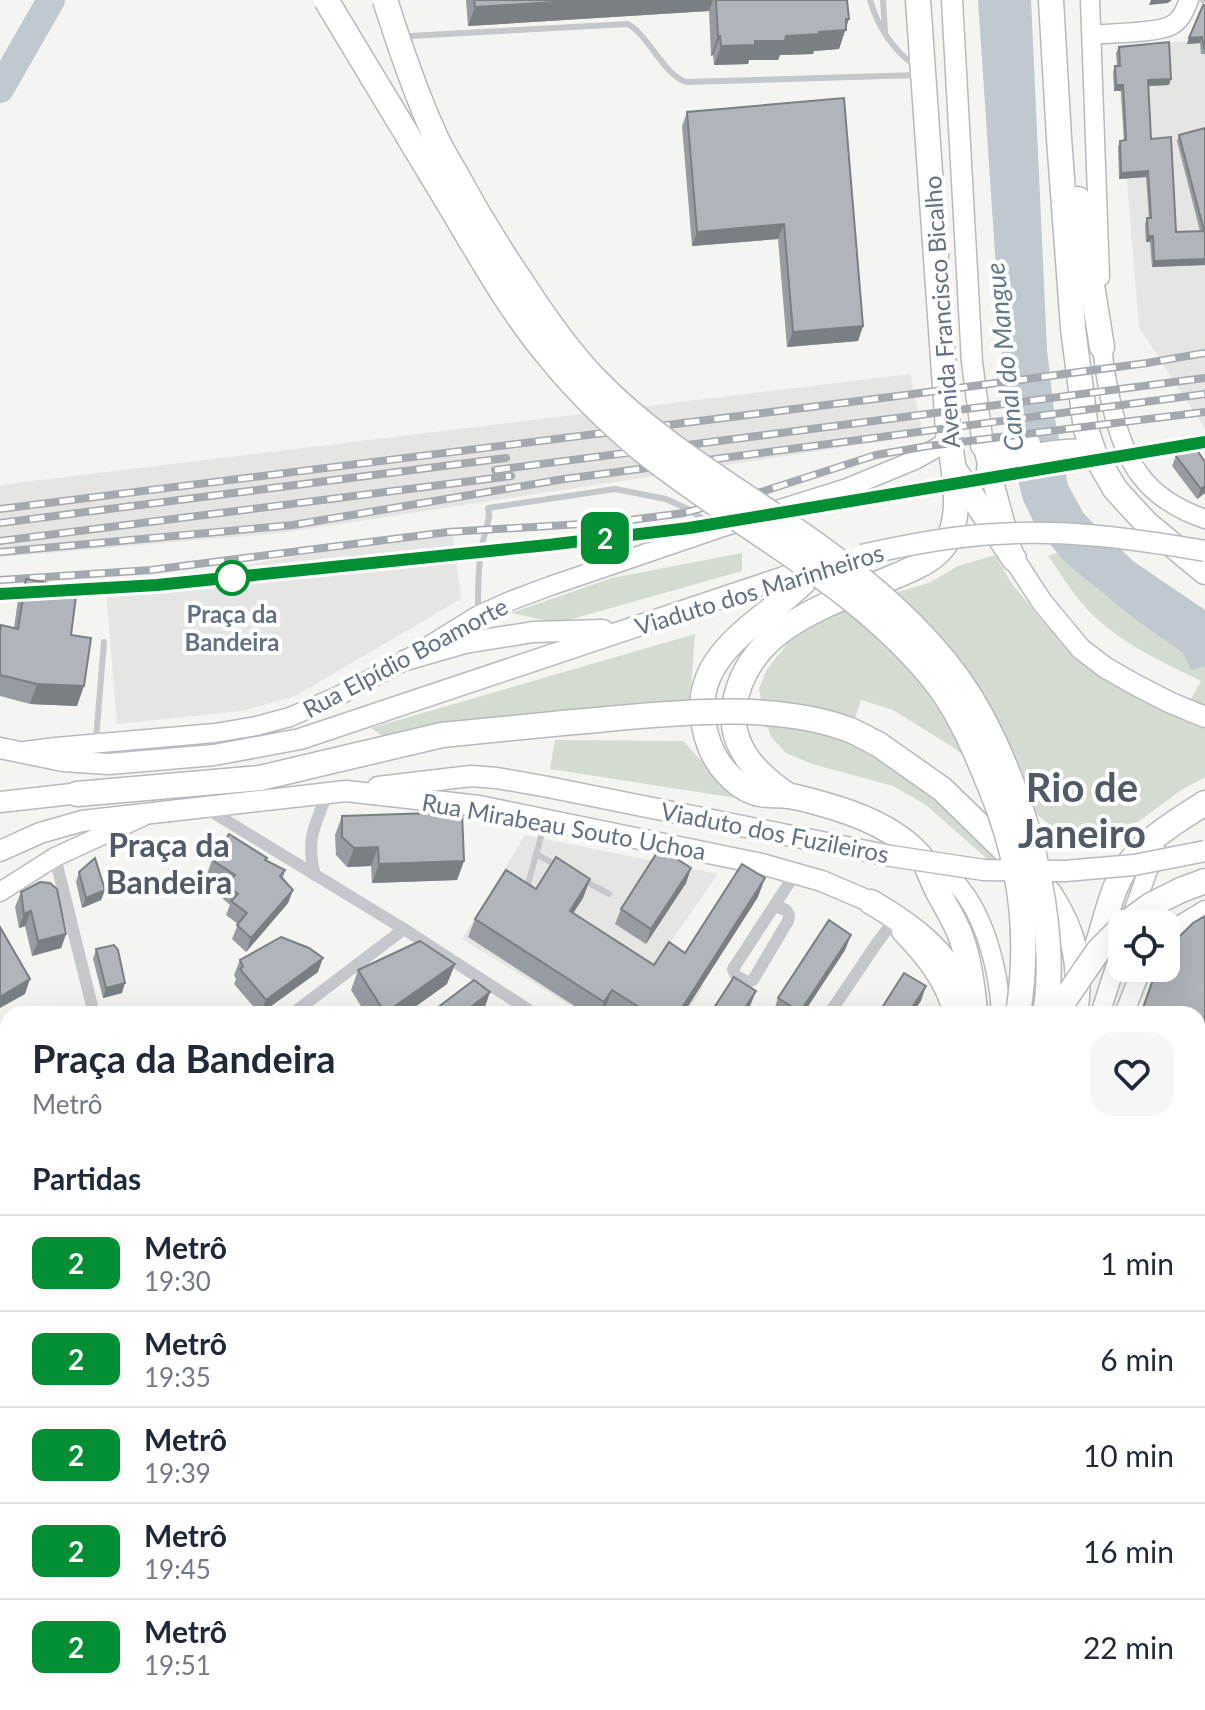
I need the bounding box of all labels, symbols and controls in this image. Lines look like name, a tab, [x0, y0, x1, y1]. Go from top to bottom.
street label: Avenida Francisco Bicalho	[917, 175, 965, 449]
water label: Canal do Mangue	[978, 261, 1030, 453]
line badge: 2	[579, 512, 631, 564]
text: 2	[597, 521, 613, 555]
street label: Viaduto dos Marinheiros	[631, 537, 887, 641]
marker: Praça da Bandeira	[215, 561, 249, 595]
street label: Rua Elpídio Boamorte	[298, 591, 512, 723]
place label: Praça da Bandeira	[185, 599, 279, 656]
district label: Rio de Janeiro	[1018, 763, 1146, 857]
street label: Rua Mirabeau Souto Uchoa	[420, 787, 708, 865]
street label: Viaduto dos Fuzileiros	[659, 796, 891, 868]
district label: Praça da Bandeira	[106, 825, 232, 901]
map controls	[1108, 910, 1180, 982]
button: locate	[1108, 910, 1180, 982]
button: heart	[1090, 1032, 1174, 1116]
text: Praça da Bandeira	[32, 1035, 336, 1081]
text: Metrô	[32, 1088, 102, 1120]
text: Partidas	[32, 1160, 141, 1196]
text: Metrô	[144, 1229, 227, 1265]
text: 1 min	[1100, 1245, 1174, 1281]
text: 2	[68, 1246, 84, 1280]
text: 19:30	[144, 1265, 211, 1297]
text: Metrô	[144, 1325, 227, 1361]
text: 6 min	[1100, 1341, 1174, 1377]
text: 2	[68, 1342, 84, 1376]
text: 19:35	[144, 1361, 211, 1393]
text: Metrô	[144, 1421, 227, 1457]
text: 10 min	[1083, 1437, 1174, 1473]
text: 2	[68, 1438, 84, 1472]
text: 19:39	[144, 1457, 211, 1489]
text: Metrô	[144, 1517, 227, 1553]
text: 16 min	[1083, 1533, 1174, 1569]
text: 2	[68, 1534, 84, 1568]
text: 19:45	[144, 1553, 211, 1585]
text: Metrô	[144, 1613, 227, 1649]
text: 22 min	[1083, 1629, 1174, 1665]
text: 2	[68, 1630, 84, 1664]
text: 19:51	[144, 1649, 211, 1681]

